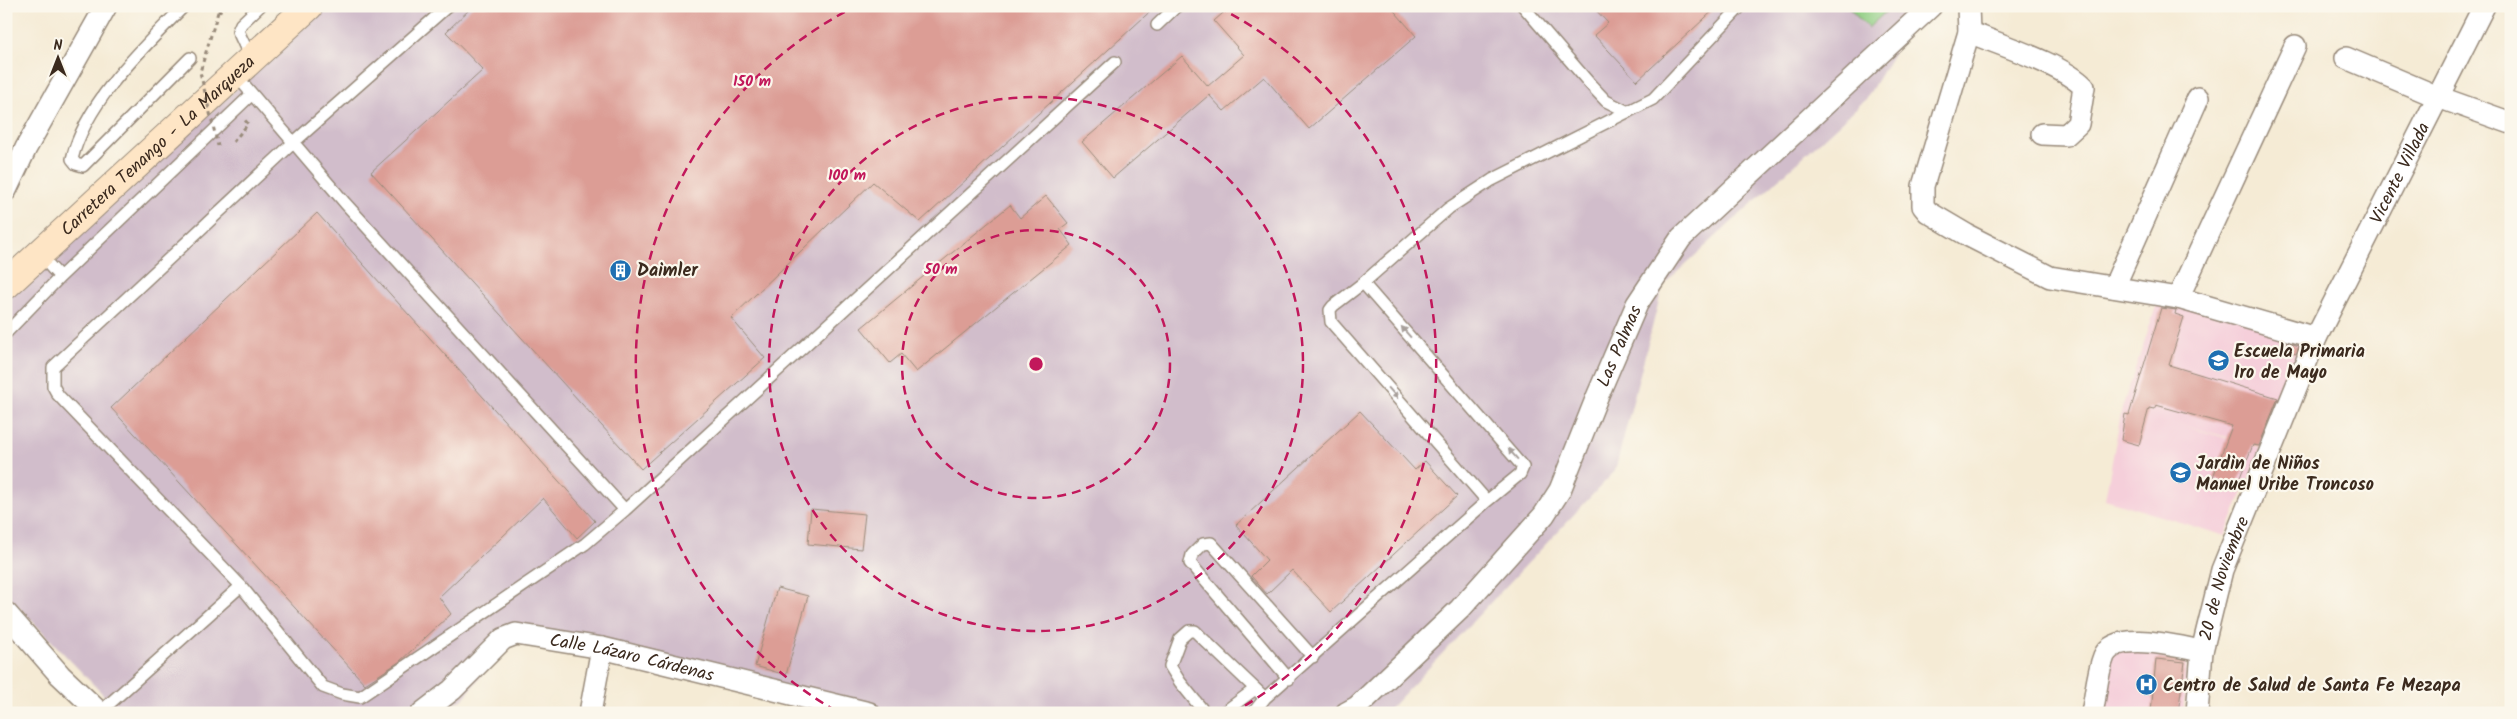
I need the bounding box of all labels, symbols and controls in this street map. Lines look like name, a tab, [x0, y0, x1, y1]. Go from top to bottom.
north arrow	[32, 32, 82, 82]
text: N	[54, 35, 63, 57]
street label: Carretera Tenango - La Marqueza	[54, 49, 263, 244]
text: 150 m	[733, 70, 771, 94]
street label: Vicente Villada	[2363, 118, 2439, 229]
text: 100 m	[828, 164, 866, 188]
place label: Daimler	[637, 257, 699, 286]
building icon: Daimler	[609, 258, 633, 282]
text: 50 m	[923, 258, 958, 282]
street label: Las Palmas	[1590, 301, 1651, 392]
one-way arrow	[1401, 326, 1412, 338]
place label: Escuela Primaria 1ro de Mayo	[2234, 338, 2365, 388]
school or university icon: Escuela Primaria 1ro de Mayo	[2206, 349, 2230, 373]
centre of rings	[1027, 355, 1045, 373]
one-way arrow	[1388, 387, 1399, 400]
one-way arrow	[1508, 448, 1519, 461]
place label: Jardin de Niños Manuel Uribe Troncoso	[2196, 450, 2374, 500]
school or university icon: Jardin de Niños Manuel Uribe Troncoso	[2168, 461, 2192, 485]
street label: 20 de Noviembre	[2192, 512, 2258, 644]
street label: Calle Lázaro Cárdenas	[547, 627, 717, 691]
place label: Centro de Salud de Santa Fe Mezapa	[2163, 672, 2461, 701]
hospital icon: Centro de Salud de Santa Fe Mezapa	[2135, 673, 2159, 697]

